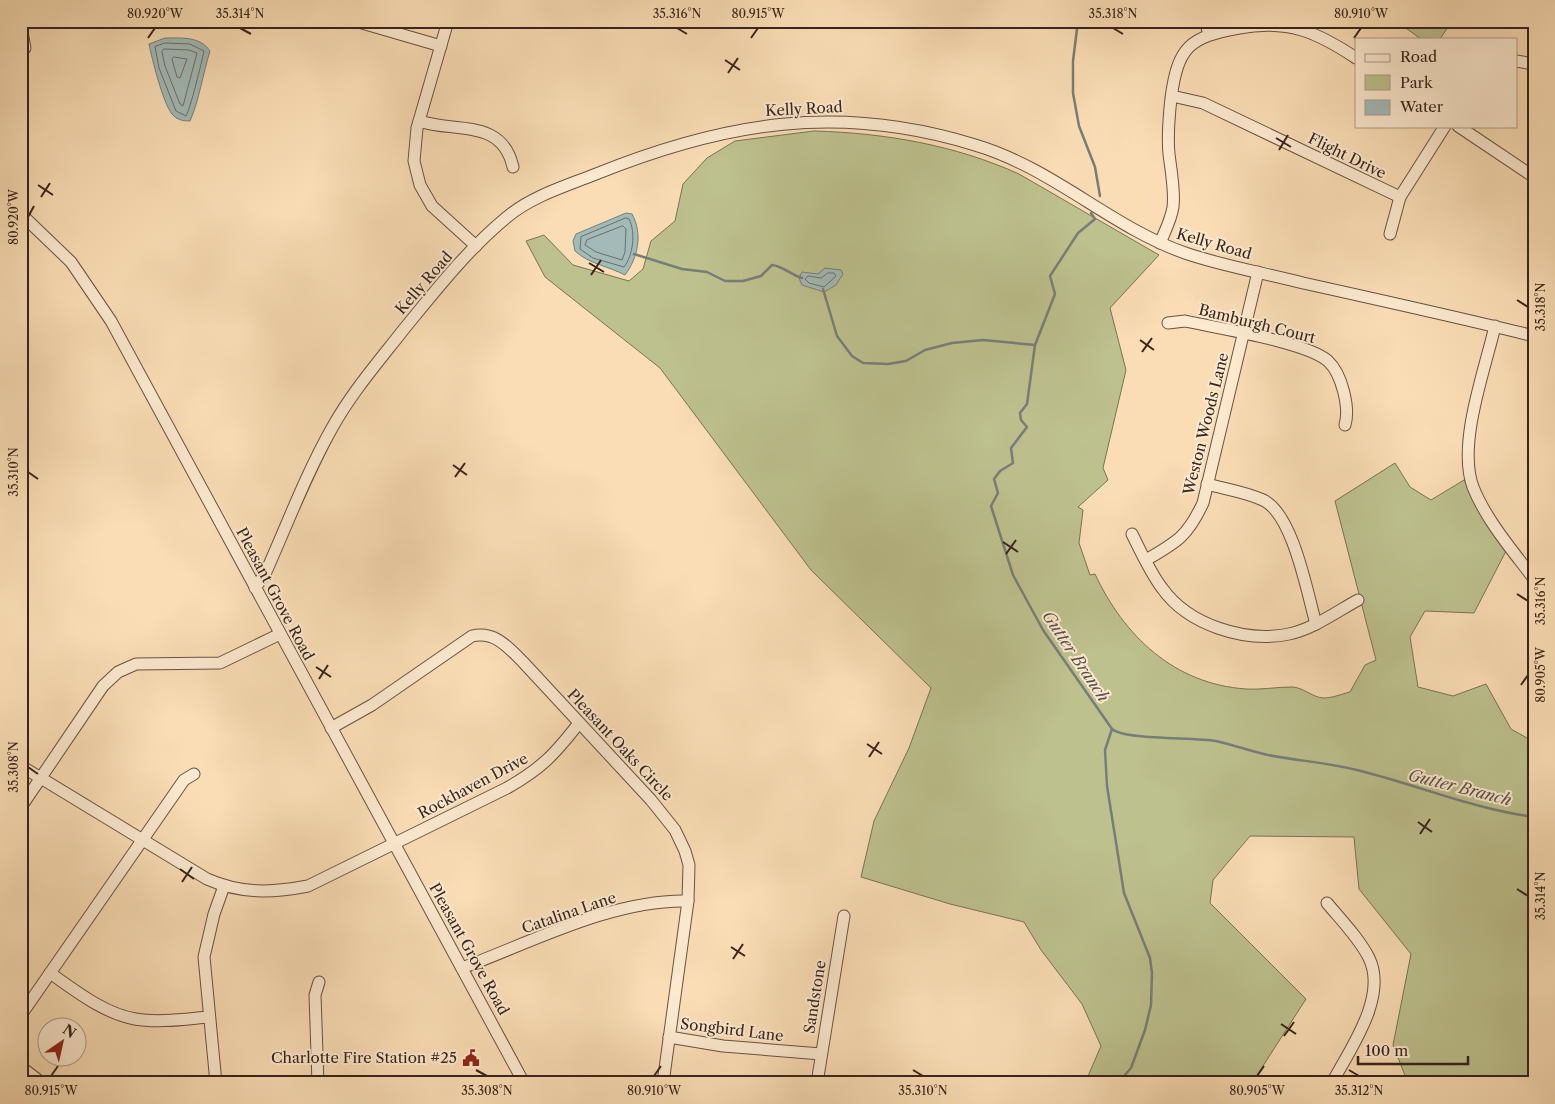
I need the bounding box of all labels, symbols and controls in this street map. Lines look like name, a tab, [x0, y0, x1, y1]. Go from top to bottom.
text: 80.920°W	[127, 6, 184, 21]
text: 35.314°N	[216, 6, 264, 21]
text: 35.316°N	[653, 6, 701, 21]
text: 80.915°W	[731, 6, 785, 21]
text: 35.318°N	[1089, 6, 1138, 21]
text: 80.910°W	[1334, 6, 1389, 21]
legend	[1355, 38, 1518, 128]
text: Road	[1400, 47, 1437, 66]
text: Park	[1400, 73, 1434, 92]
street label: Kelly Road	[765, 97, 843, 120]
text: Water	[1399, 97, 1444, 116]
street label: Flight Drive	[1305, 129, 1389, 183]
text: 80.920°W	[6, 188, 21, 245]
street label: Kelly Road	[1174, 224, 1254, 263]
street label: Kelly Road	[391, 247, 456, 318]
text: 35.318°N	[1533, 282, 1548, 331]
street label: Bamburgh Court	[1197, 300, 1318, 347]
street label: Weston Woods Lane	[1178, 351, 1232, 498]
text: 35.310°N	[6, 447, 21, 497]
street label: Pleasant Grove Road	[232, 524, 319, 664]
text: 35.316°N	[1533, 577, 1548, 625]
water label: Gutter Branch	[1038, 607, 1114, 705]
text: 80.905°W	[1533, 646, 1548, 703]
street label: Pleasant Oaks Circle	[563, 685, 677, 805]
text: 35.308°N	[6, 741, 21, 793]
street label: Rockhaven Drive	[414, 749, 531, 823]
water label: Gutter Branch	[1406, 765, 1514, 809]
text: 35.314°N	[1533, 872, 1548, 920]
street label: Pleasant Grove Road	[425, 879, 514, 1018]
street label: Catalina Lane	[519, 888, 618, 938]
street label: Sandstone	[799, 959, 830, 1035]
street label: Songbird Lane	[679, 1014, 785, 1045]
north arrow	[38, 1016, 88, 1066]
text: N	[59, 1020, 79, 1042]
scale bar	[1358, 1034, 1468, 1066]
text: 100 m	[1365, 1041, 1408, 1060]
place label: Charlotte Fire Station #25	[271, 1048, 457, 1067]
public building icon: Charlotte Fire Station #25	[461, 1048, 481, 1068]
text: 80.915°W	[24, 1083, 78, 1098]
text: 35.308°N	[461, 1083, 513, 1098]
text: 80.910°W	[627, 1083, 682, 1098]
text: 35.310°N	[898, 1083, 948, 1098]
text: 80.905°W	[1229, 1083, 1286, 1098]
text: 35.312°N	[1335, 1083, 1383, 1098]

